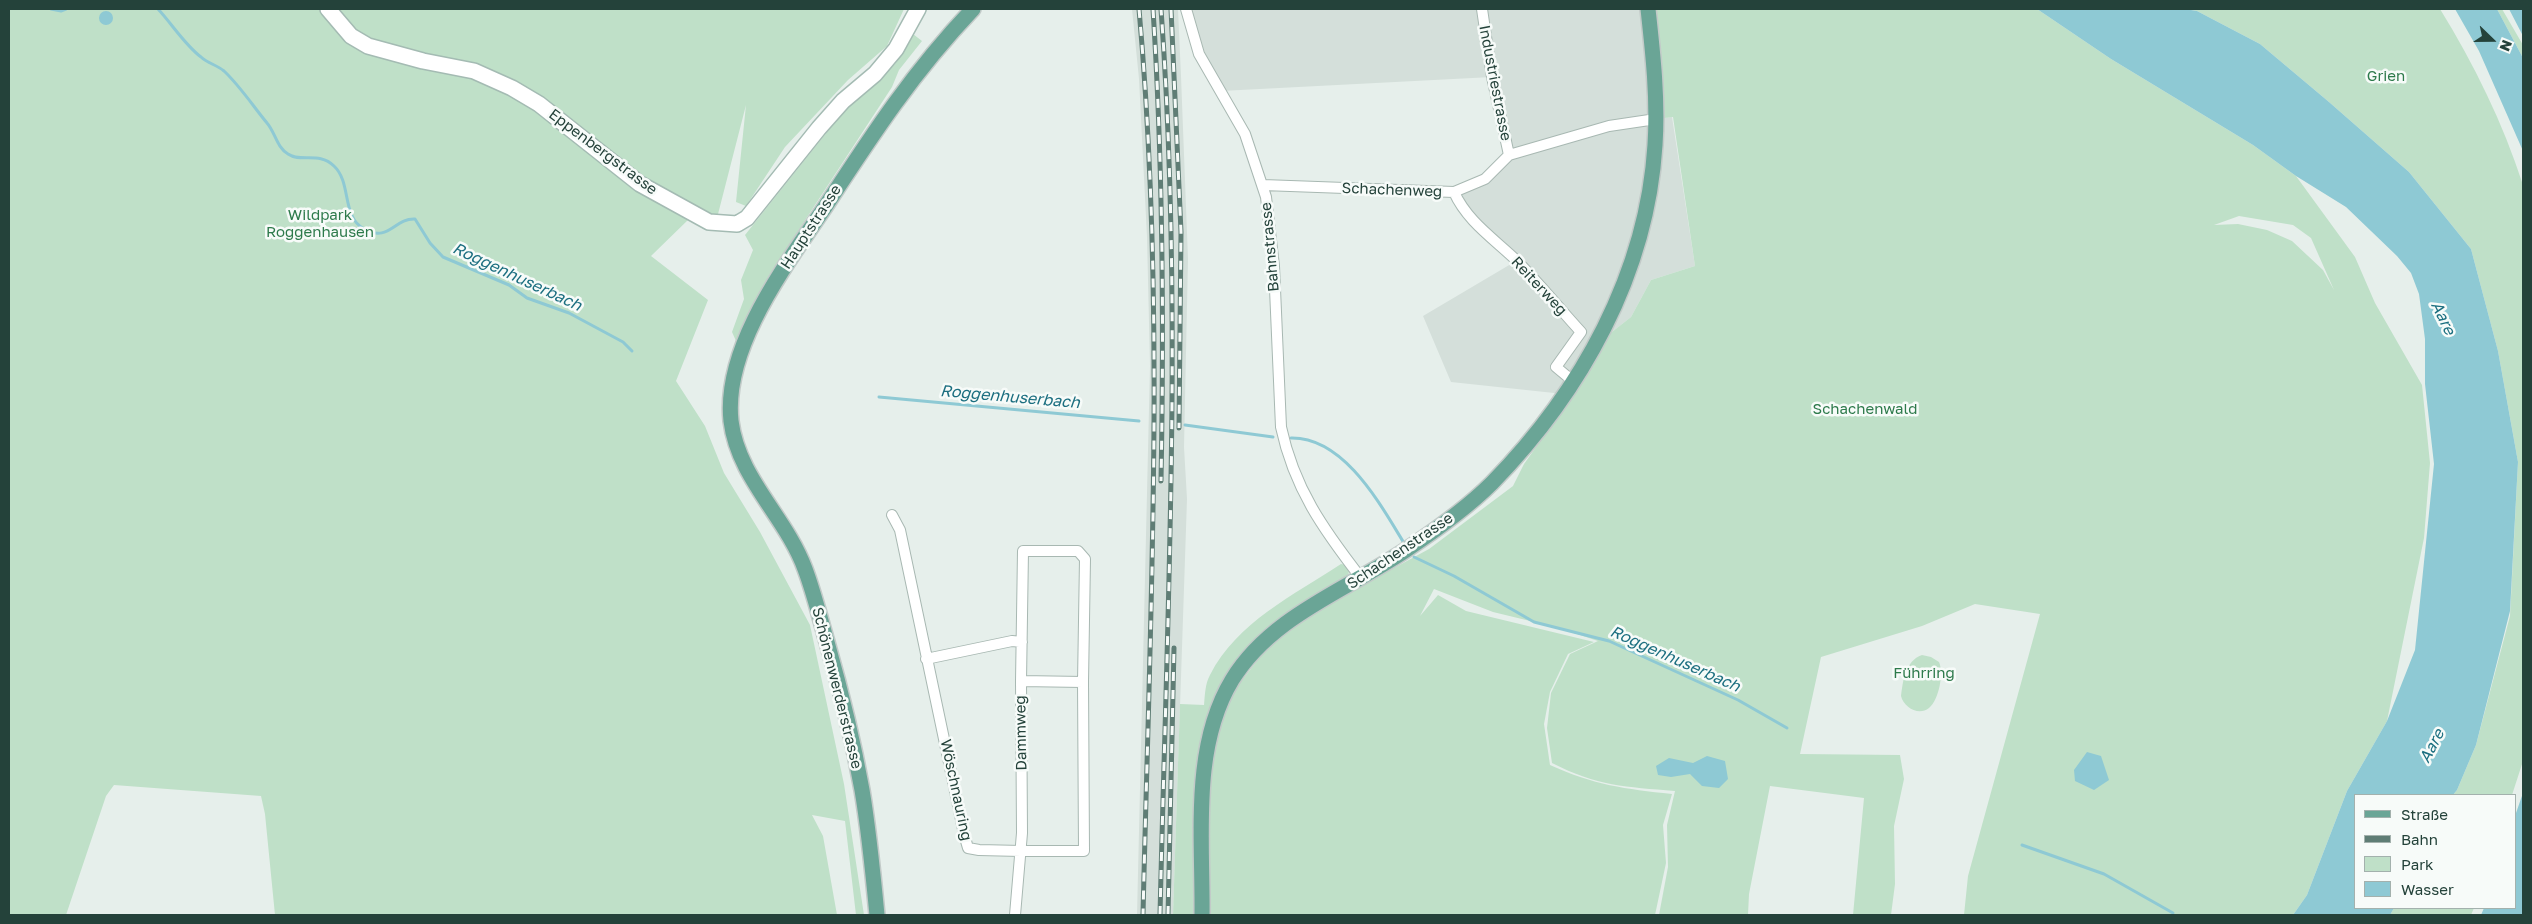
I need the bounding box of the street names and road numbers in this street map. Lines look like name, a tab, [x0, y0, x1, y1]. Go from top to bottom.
street label: Industriestrasse	[1475, 24, 1515, 142]
street label: Eppenbergstrasse	[545, 105, 661, 199]
street label: Schachenweg	[1341, 179, 1443, 201]
street label: Hauptstrasse	[777, 181, 845, 273]
street label: Bahnstrasse	[1257, 202, 1283, 292]
street label: Reiterweg	[1507, 253, 1571, 319]
street label: Schachenstrasse	[1344, 509, 1456, 593]
street label: Schönenwerderstrasse	[808, 605, 866, 771]
street label: Dammweg	[1011, 695, 1031, 771]
street label: Wöschnauring	[936, 738, 976, 842]

